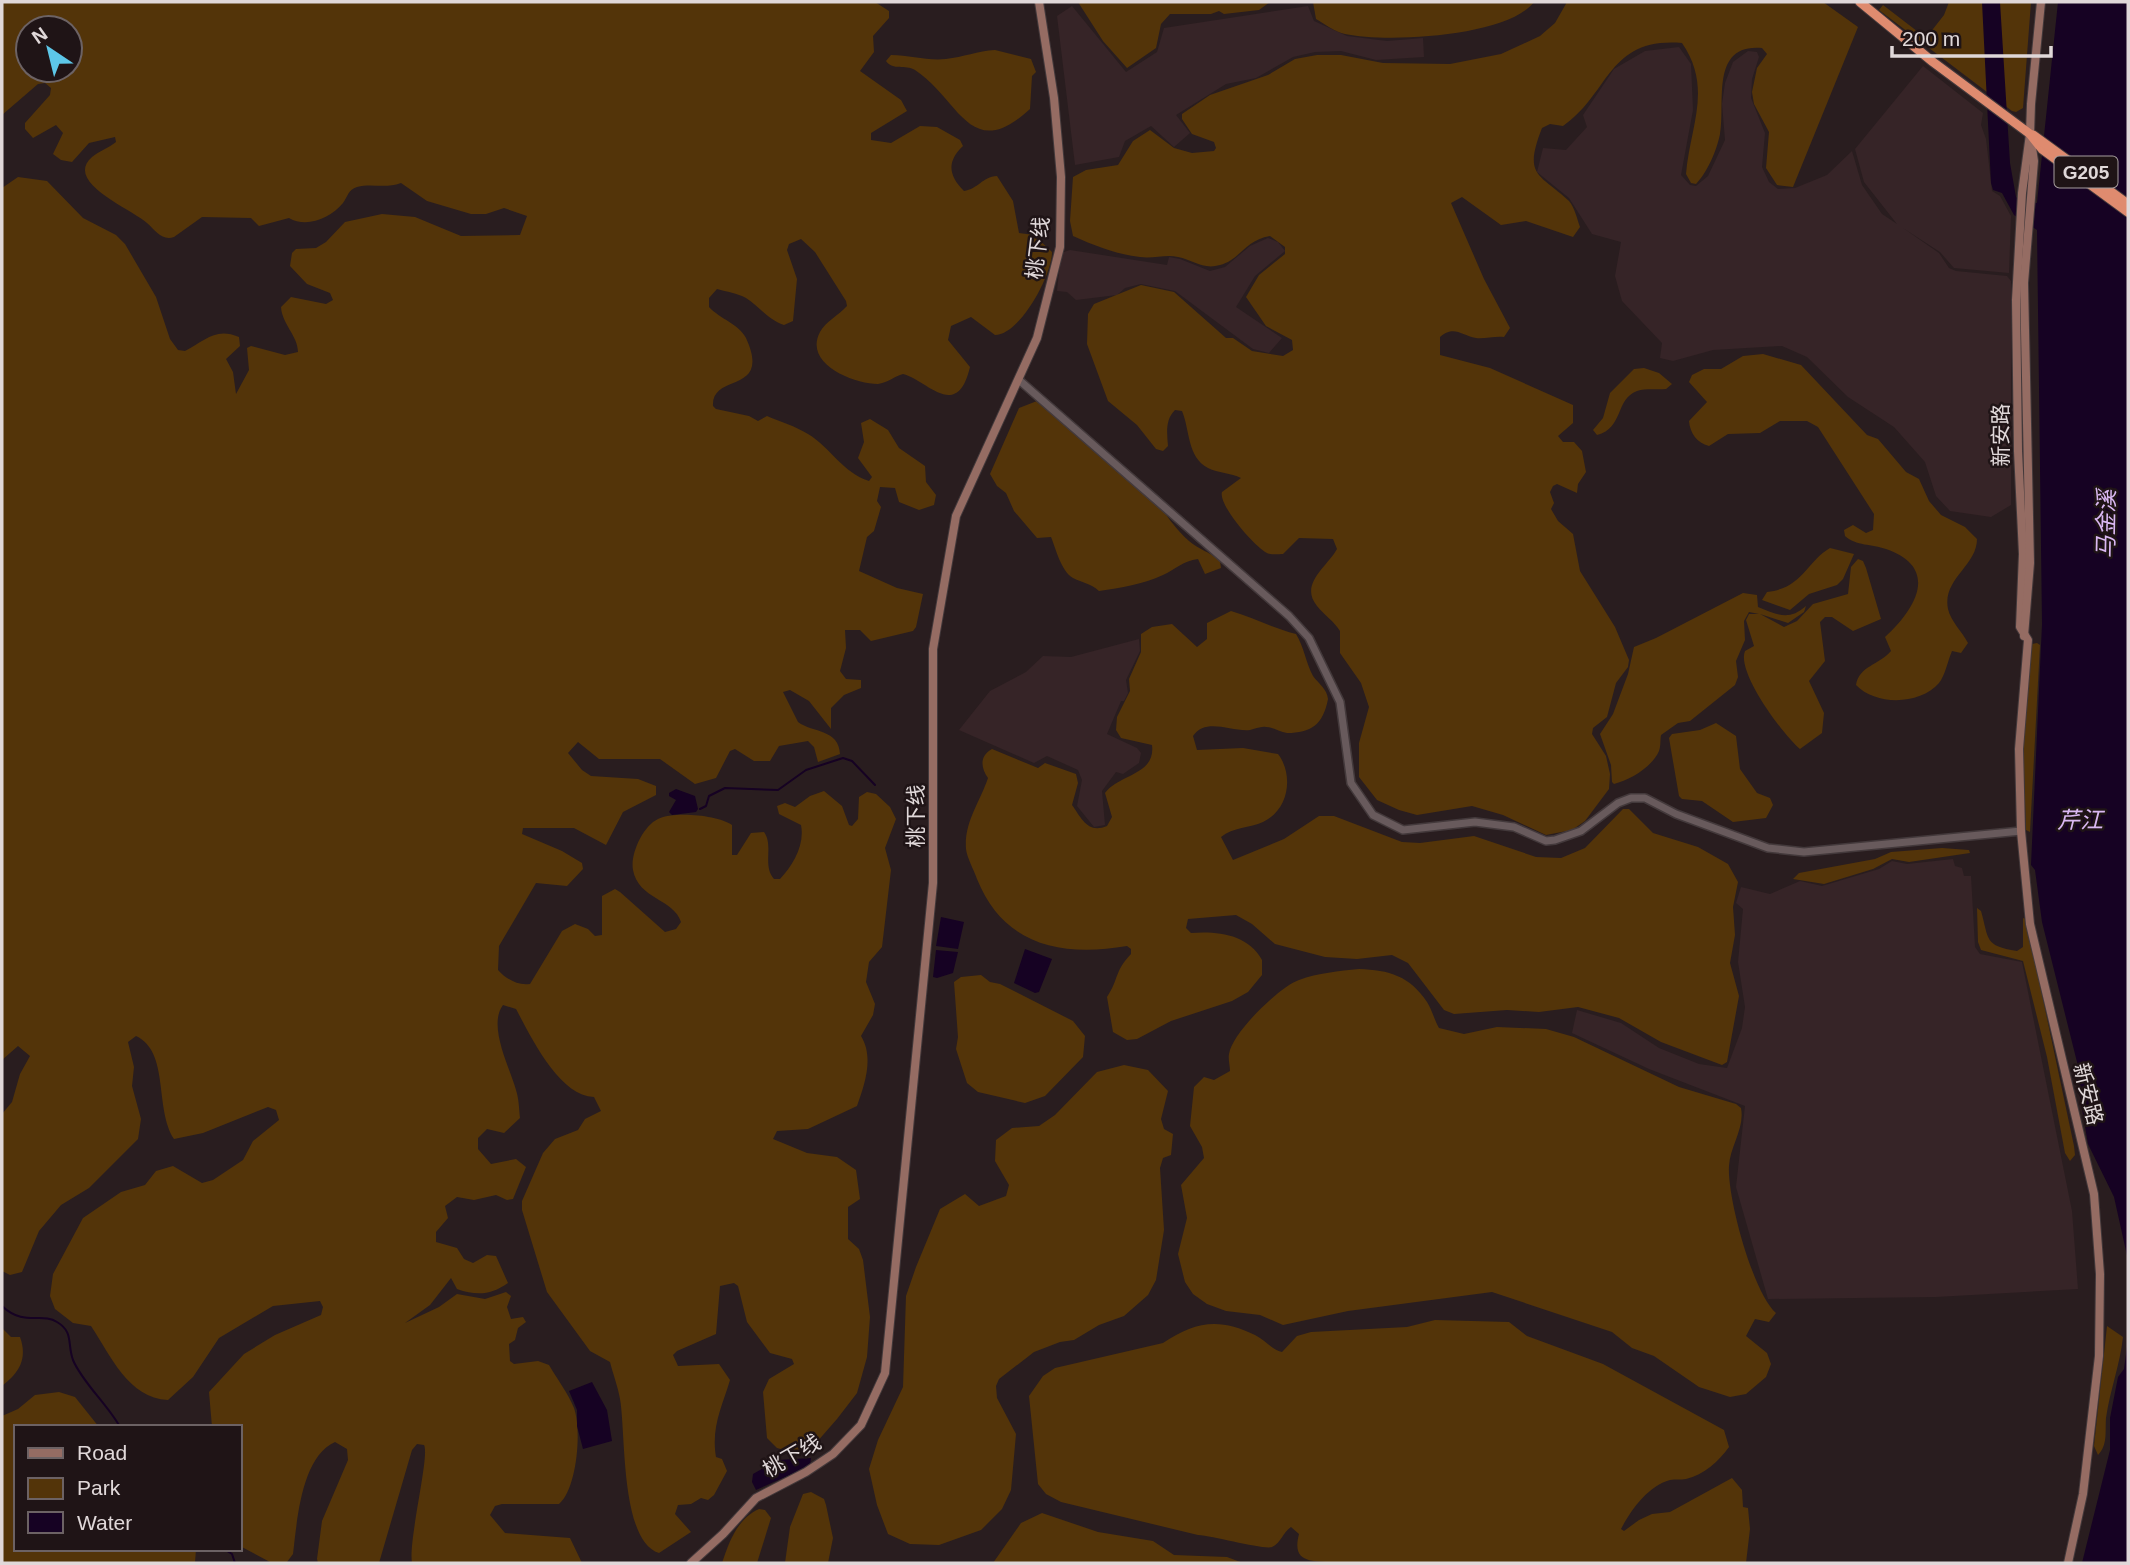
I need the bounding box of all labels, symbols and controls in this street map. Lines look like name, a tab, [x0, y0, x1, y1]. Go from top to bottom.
north arrow	[14, 14, 84, 84]
scale bar	[1892, 14, 2051, 58]
text: N	[28, 23, 51, 48]
text: 200 m	[1902, 27, 1960, 50]
road number: G205	[2054, 156, 2118, 188]
street label: 桃下线	[1022, 215, 1053, 281]
street label: 新安路	[1989, 404, 2012, 467]
water label: 马金溪	[2092, 486, 2120, 559]
street label: 桃下线	[904, 785, 927, 848]
water label: 芹江	[2057, 807, 2106, 833]
street label: 新安路	[2070, 1061, 2107, 1127]
legend	[14, 1425, 242, 1551]
street label: 桃下线	[759, 1430, 825, 1481]
text: Road	[77, 1441, 127, 1464]
text: Park	[77, 1476, 121, 1499]
text: Water	[77, 1511, 132, 1534]

